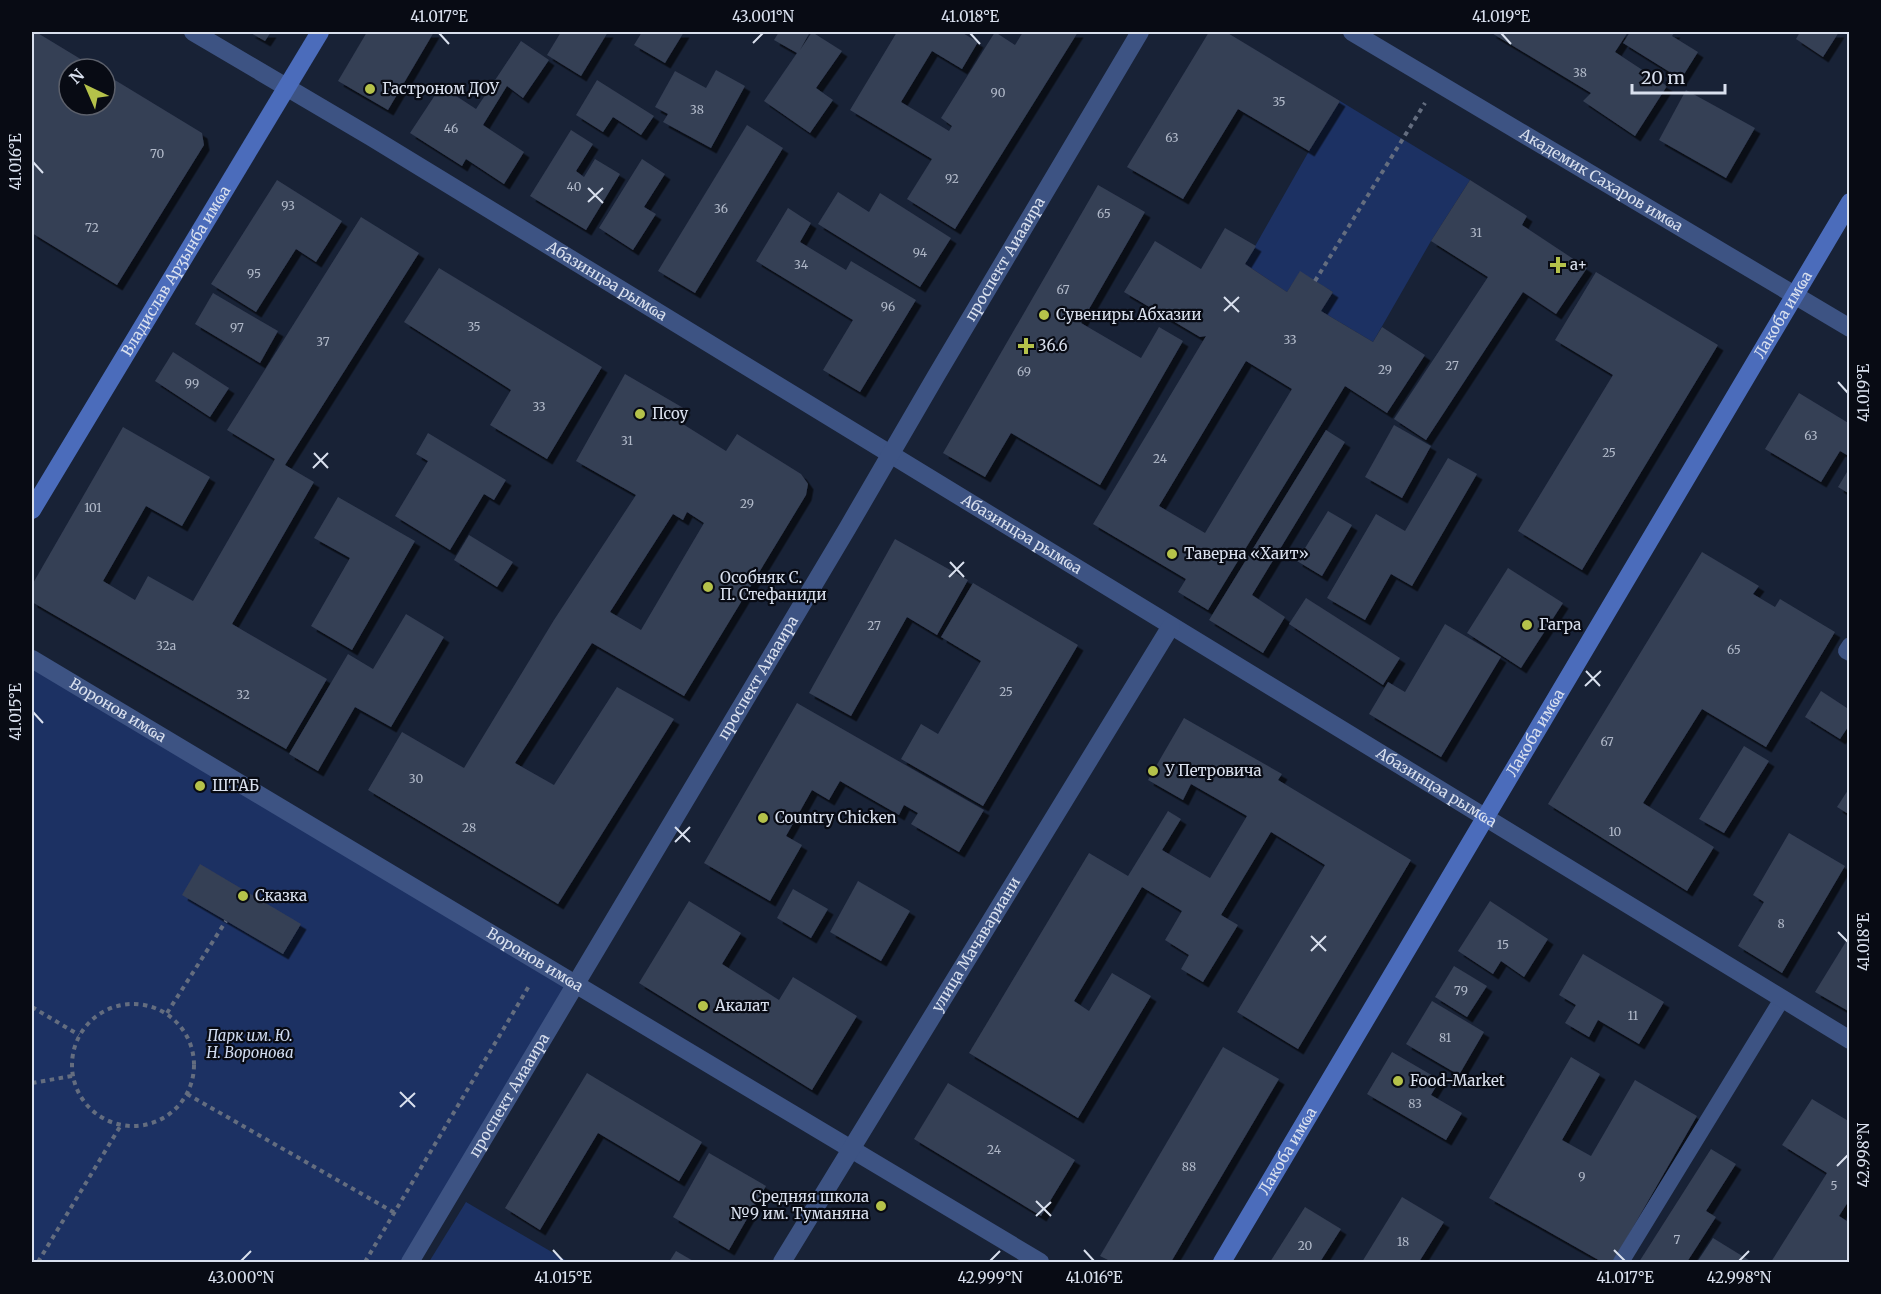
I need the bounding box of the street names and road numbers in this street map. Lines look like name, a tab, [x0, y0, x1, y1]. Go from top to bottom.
street label: Академик Сахаров имҩа	[1516, 123, 1687, 236]
street label: Владислав Арӡынба имҩа	[117, 182, 234, 360]
street label: проспект Аиааира	[961, 194, 1049, 325]
street label: Абазинцәа рымҩа	[543, 236, 671, 325]
street label: Лакоба имҩа	[1749, 267, 1816, 362]
street label: Абазинцәа рымҩа	[957, 489, 1086, 578]
street label: проспект Аиааира	[713, 612, 802, 743]
street label: Воронов имҩа	[66, 674, 170, 746]
street label: Лакоба имҩа	[1502, 685, 1568, 780]
street label: Абазинцәа рымҩа	[1372, 743, 1500, 831]
street label: улица Мачавариани	[927, 873, 1024, 1015]
street label: Воронов имҩа	[483, 923, 587, 996]
street label: проспект Аиааира	[465, 1030, 553, 1161]
street label: Лакоба имҩа	[1254, 1104, 1321, 1198]

